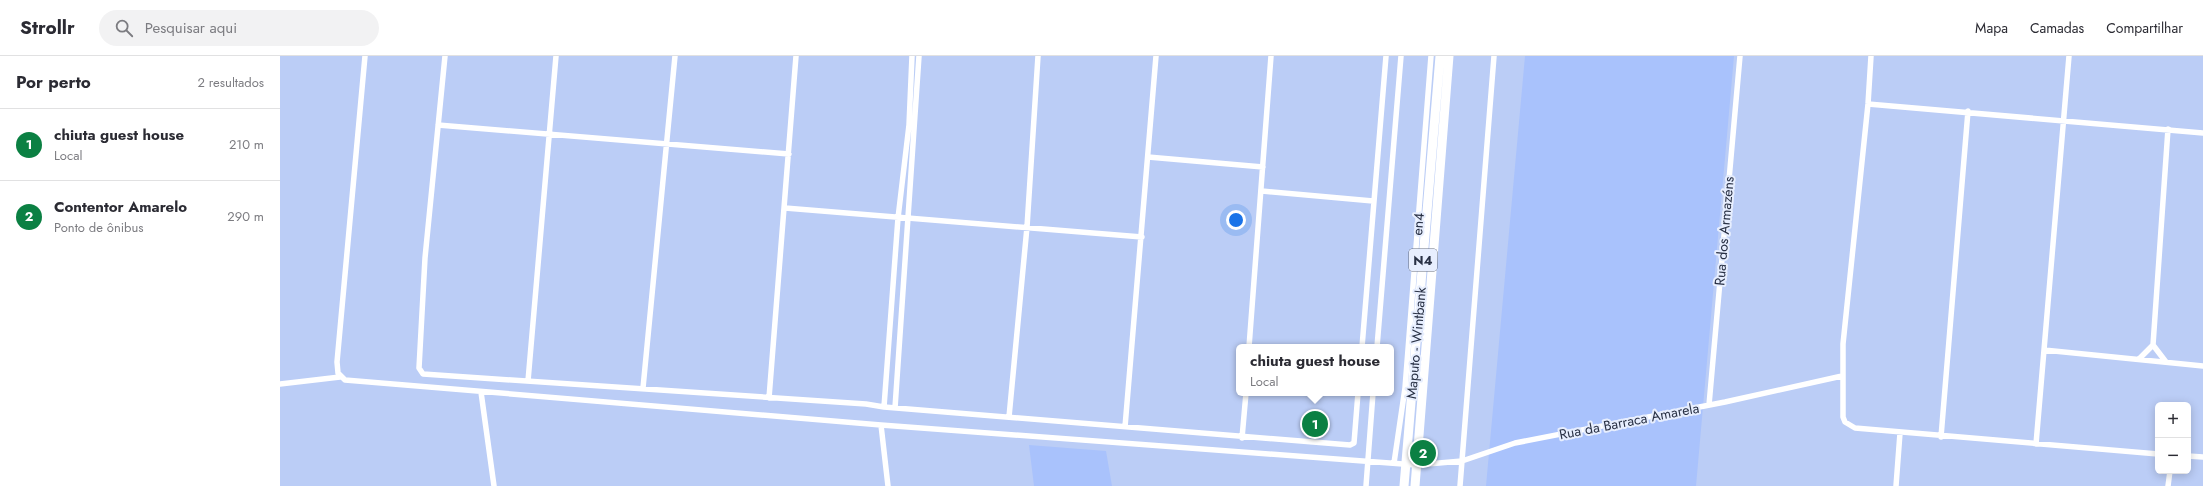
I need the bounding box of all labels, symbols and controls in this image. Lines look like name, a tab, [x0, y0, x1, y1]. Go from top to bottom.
search box	[99, 10, 379, 46]
text: Strollr	[20, 14, 75, 41]
icon: search	[113, 17, 135, 39]
text: Pesquisar aqui	[145, 17, 237, 39]
text: Mapa	[1975, 18, 2008, 38]
text: Camadas	[2030, 18, 2084, 38]
text: Compartilhar	[2106, 18, 2183, 38]
text: Por perto	[16, 70, 91, 94]
text: 2 resultados	[198, 73, 264, 92]
text: chiuta guest house	[54, 124, 184, 146]
text: 1	[26, 135, 32, 154]
text: 210 m	[229, 135, 264, 154]
text: Local	[54, 146, 82, 165]
street label: Rua dos Armazéns	[1709, 175, 1739, 287]
text: Contentor Amarelo	[54, 196, 187, 218]
text: 2	[25, 207, 33, 226]
text: 290 m	[227, 207, 264, 226]
your location	[1226, 210, 1246, 230]
street label: en4	[1407, 212, 1429, 236]
text: Ponto de ônibus	[54, 218, 144, 237]
road number: N4	[1409, 249, 1437, 271]
street label: Maputo - Wintbank	[1401, 285, 1431, 400]
popup	[1236, 344, 1394, 396]
text: chiuta guest house	[1250, 350, 1380, 372]
text: Local	[1250, 372, 1278, 391]
street label: Rua da Barraca Amarela	[1557, 398, 1701, 444]
map controls	[2155, 402, 2191, 474]
button: +	[2155, 402, 2191, 438]
pin: 1	[1302, 409, 1328, 439]
pin: 2	[1410, 438, 1436, 468]
button: −	[2155, 438, 2191, 474]

